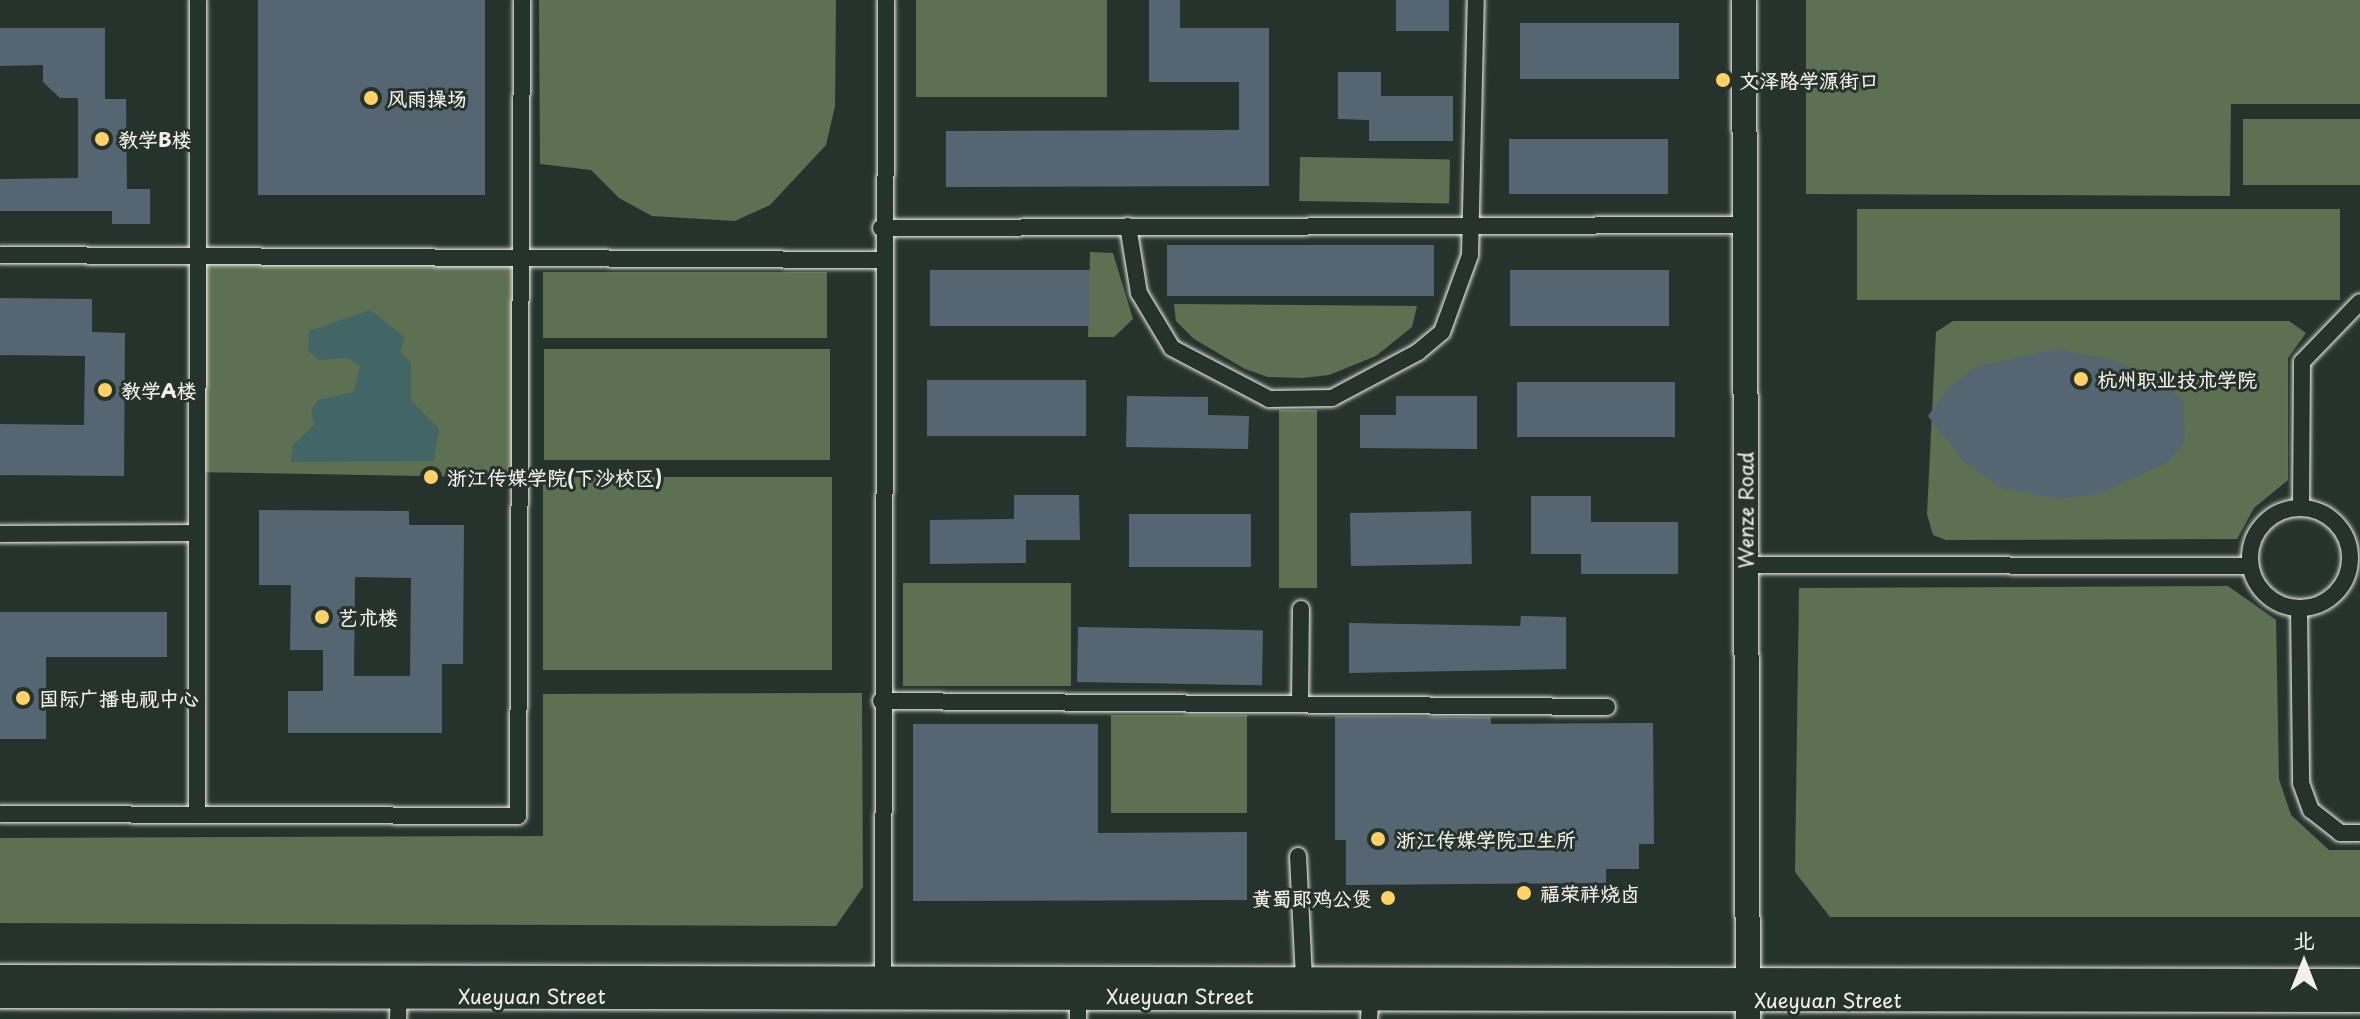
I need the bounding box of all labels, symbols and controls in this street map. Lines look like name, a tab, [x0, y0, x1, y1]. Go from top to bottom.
place label: 文泽路学源街口	[1739, 68, 1879, 92]
marker: 文泽路学源街口	[1714, 71, 1732, 89]
place label: 风雨操场	[387, 86, 467, 110]
marker: 风雨操场	[362, 89, 380, 107]
place label: 教学B楼	[118, 127, 192, 151]
marker: 教学B楼	[93, 130, 111, 148]
place label: 杭州职业技术学院	[2097, 367, 2257, 391]
marker: 杭州职业技术学院	[2072, 370, 2090, 388]
place label: 教学A楼	[121, 378, 197, 402]
marker: 教学A楼	[96, 381, 114, 399]
street label: Wenze Road	[1734, 451, 1758, 569]
place label: 浙江传媒学院(下沙校区)	[447, 465, 662, 489]
marker: 浙江传媒学院(下沙校区)	[422, 468, 440, 486]
place label: 艺术楼	[338, 605, 398, 629]
marker: 艺术楼	[313, 608, 331, 626]
place label: 国际广播电视中心	[39, 686, 199, 710]
marker: 国际广播电视中心	[14, 689, 32, 707]
place label: 浙江传媒学院卫生所	[1396, 827, 1576, 851]
marker: 浙江传媒学院卫生所	[1367, 828, 1389, 850]
place label: 福荣祥烧卤	[1540, 881, 1640, 905]
marker: 福荣祥烧卤	[1515, 884, 1533, 902]
place label: 黄蜀郎鸡公煲	[1252, 886, 1372, 910]
marker: 黄蜀郎鸡公煲	[1379, 889, 1397, 907]
text: 北	[2293, 922, 2315, 955]
north arrow	[2264, 923, 2344, 1003]
street label: Xueyuan Street	[458, 984, 606, 1008]
street label: Xueyuan Street	[1106, 984, 1254, 1008]
street label: Xueyuan Street	[1754, 988, 1902, 1012]

